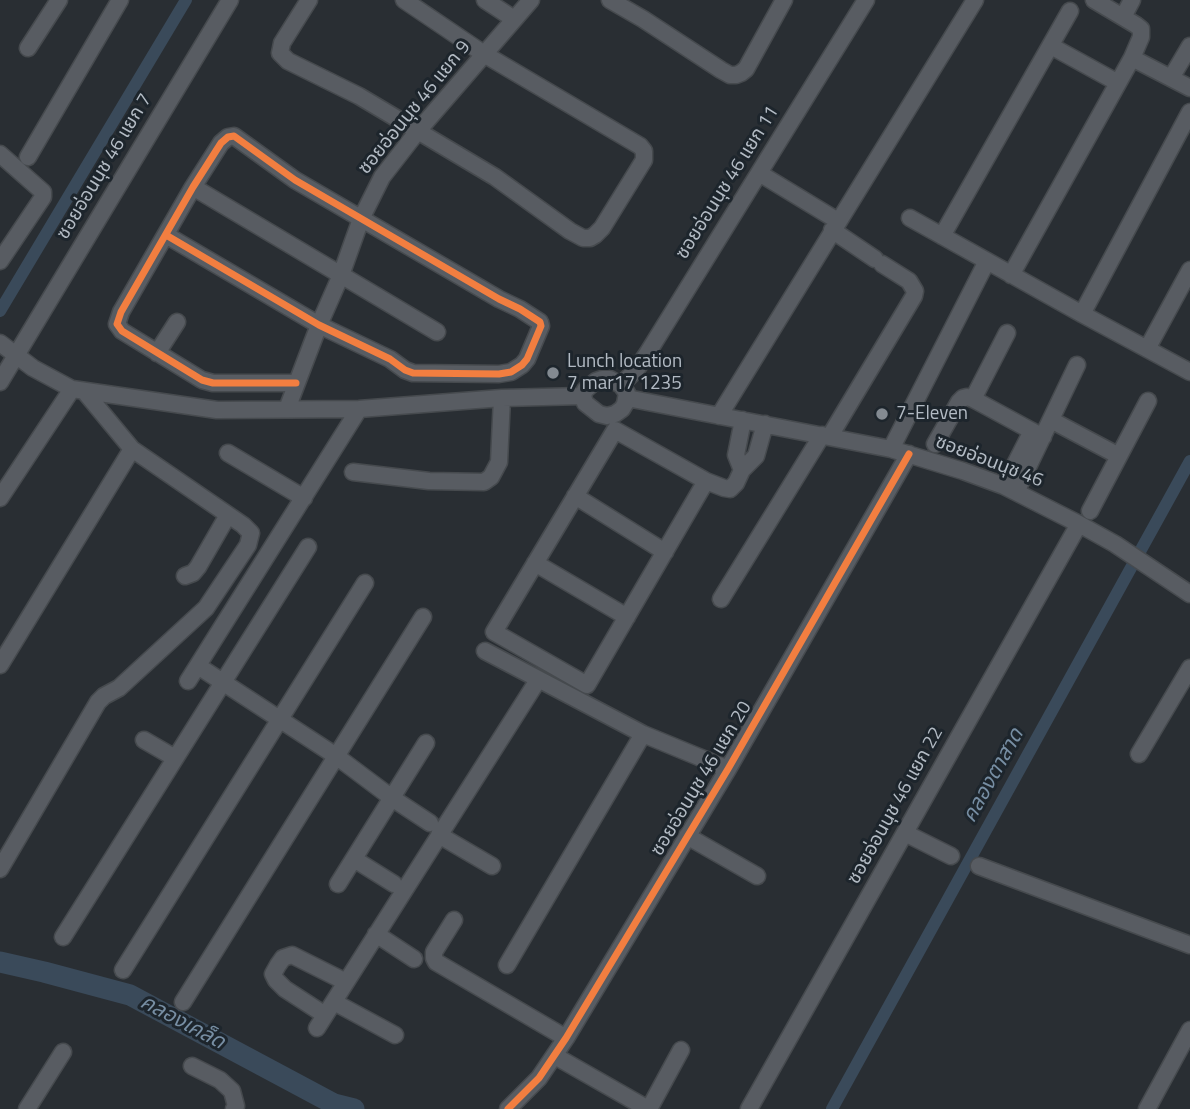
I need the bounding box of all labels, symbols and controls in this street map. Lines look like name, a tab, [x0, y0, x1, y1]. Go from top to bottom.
street label: ซอยอ่อนนุช 46 แยก 9	[354, 36, 476, 180]
street label: ซอยอ่อนนุช 46 แยก 7	[53, 90, 157, 244]
street label: ซอยอ่อนนุช 46 แยก 11	[672, 102, 784, 264]
place label: Lunch location 7 mar17 1235	[567, 351, 682, 395]
marker: Lunch location 7 mar17 1235	[545, 365, 561, 381]
place label: 7-Eleven	[896, 403, 968, 425]
marker: 7-Eleven	[874, 406, 890, 422]
street label: ซอยอ่อนนุช 46	[932, 431, 1046, 493]
street label: ซอยอ่อนนุช 46 แยก 20	[647, 698, 757, 860]
street label: ซอยอ่อนนุช 46 แยก 22	[843, 723, 949, 889]
water label: คลองตาสาด	[958, 725, 1030, 827]
water label: คลองเคล็ด	[135, 990, 229, 1056]

